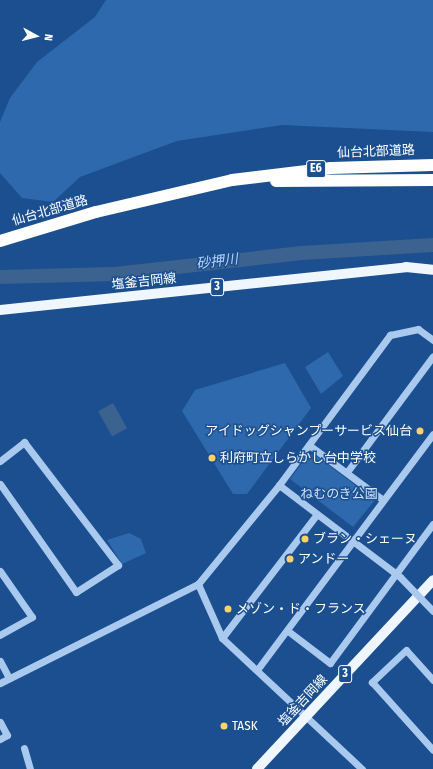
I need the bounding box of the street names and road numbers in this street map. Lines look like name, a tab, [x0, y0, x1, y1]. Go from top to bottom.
street label: 仙台北部道路	[337, 143, 415, 161]
road number: E6	[306, 159, 326, 179]
street label: 仙台北部道路	[10, 193, 90, 229]
street label: 塩釜吉岡線	[111, 271, 177, 293]
road number: 3	[210, 277, 224, 297]
road number: 3	[338, 664, 352, 684]
street label: 塩釜吉岡線	[275, 672, 331, 730]

